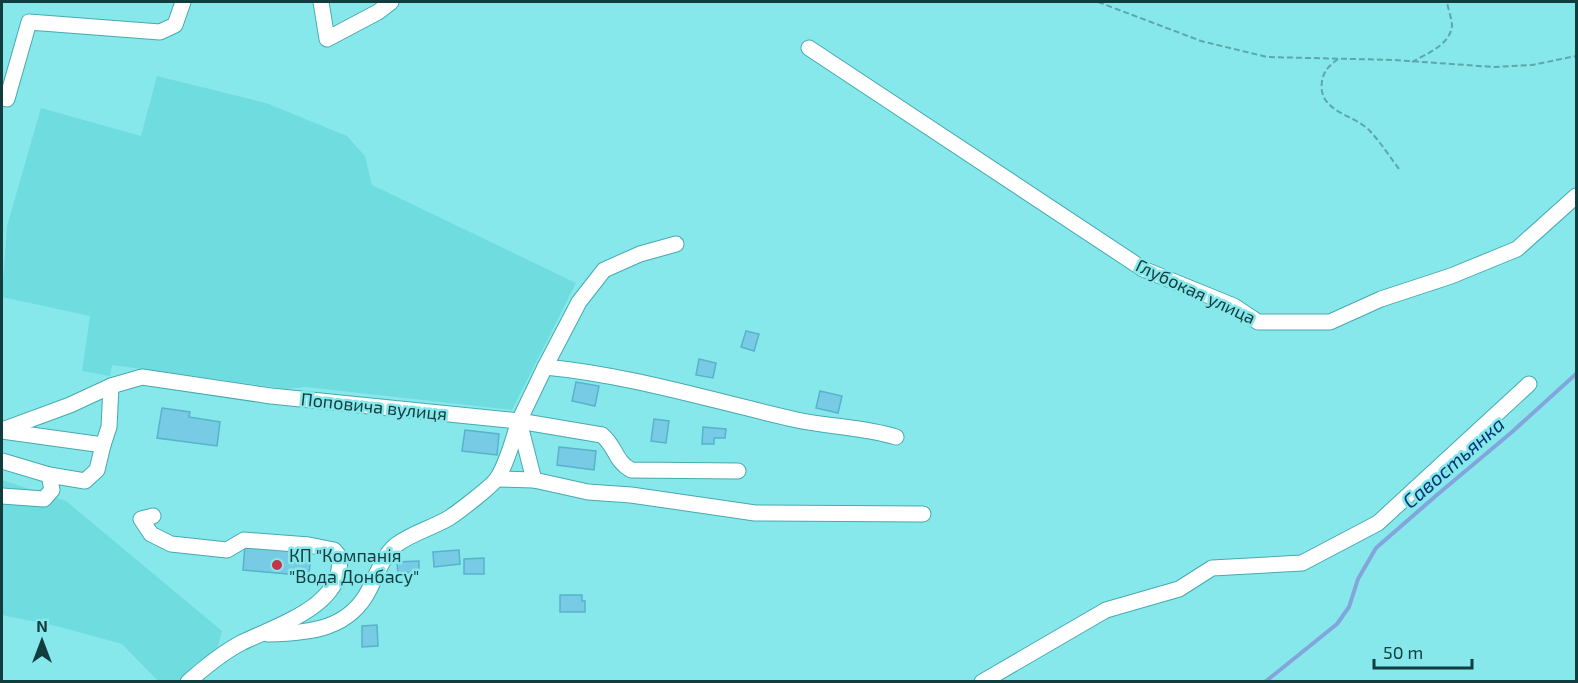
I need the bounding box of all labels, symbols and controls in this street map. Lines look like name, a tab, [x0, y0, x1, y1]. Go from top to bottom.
street label: Глубокая улица	[1133, 254, 1259, 328]
street label: Поповича вулиця	[300, 387, 448, 425]
water label: Савостьянка	[1397, 411, 1509, 513]
place label: КП "Компанія "Вода Донбасу"	[289, 544, 419, 587]
marker: КП "Компанія "Вода Донбасу"	[270, 558, 284, 572]
north arrow	[12, 611, 72, 671]
text: N	[36, 616, 48, 635]
scale bar	[1374, 632, 1472, 670]
text: 50 m	[1383, 641, 1423, 663]

